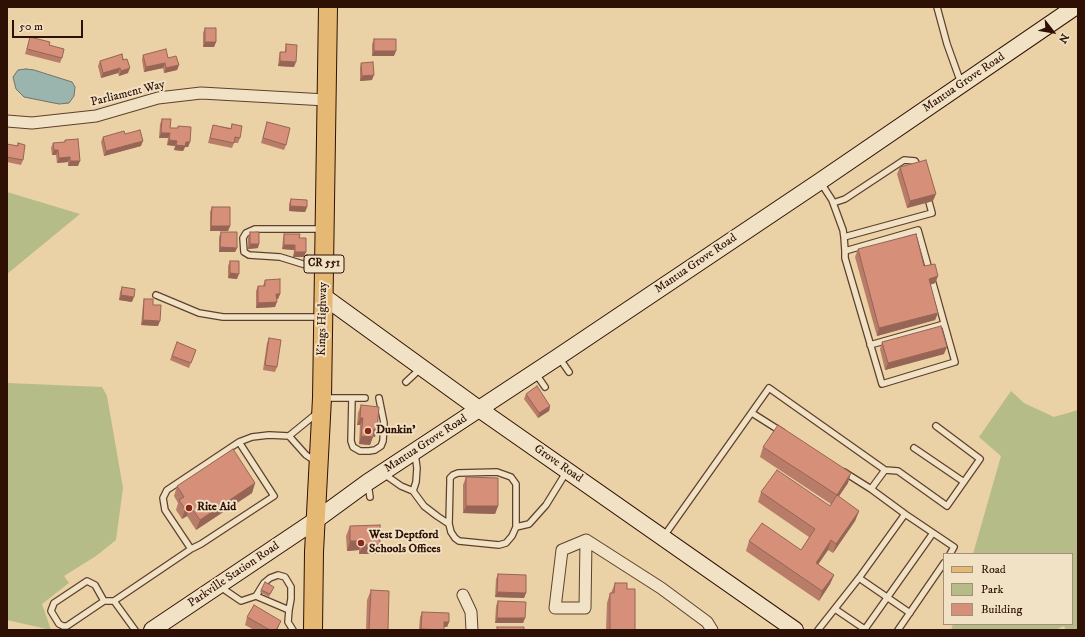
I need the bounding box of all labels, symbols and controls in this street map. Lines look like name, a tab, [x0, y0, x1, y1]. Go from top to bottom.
scale bar	[14, 12, 85, 38]
north arrow	[1033, 12, 1073, 52]
text: 50 m	[19, 19, 43, 34]
text: N	[1055, 31, 1072, 46]
street label: Mantua Grove Road	[920, 50, 1008, 116]
street label: Parliament Way	[89, 78, 167, 110]
street label: Mantua Grove Road	[652, 231, 740, 297]
road number: CR 551	[304, 255, 344, 273]
street label: Kings Highway	[315, 282, 331, 356]
street label: Mantua Grove Road	[382, 412, 470, 476]
place label: Dunkin'	[376, 424, 415, 438]
marker: Dunkin'	[363, 426, 373, 436]
street label: Grove Road	[531, 442, 585, 486]
place label: Rite Aid	[197, 501, 236, 515]
marker: Rite Aid	[184, 503, 194, 513]
place label: West Deptford Schools Offices	[369, 529, 441, 557]
marker: West Deptford Schools Offices	[356, 538, 366, 548]
street label: Parkville Station Road	[186, 539, 282, 611]
legend	[943, 553, 1073, 625]
text: Road	[981, 562, 1006, 577]
text: Park	[981, 582, 1003, 597]
text: Building	[981, 602, 1022, 617]

